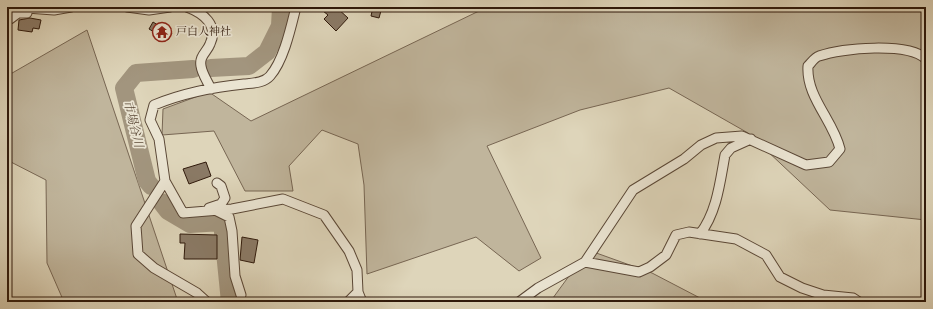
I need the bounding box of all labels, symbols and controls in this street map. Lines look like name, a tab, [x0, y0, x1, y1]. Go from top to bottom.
temple icon: 戸白人神社	[151, 21, 173, 43]
place label: 戸白人神社	[176, 25, 231, 39]
water label: 市場谷川	[120, 99, 147, 151]

